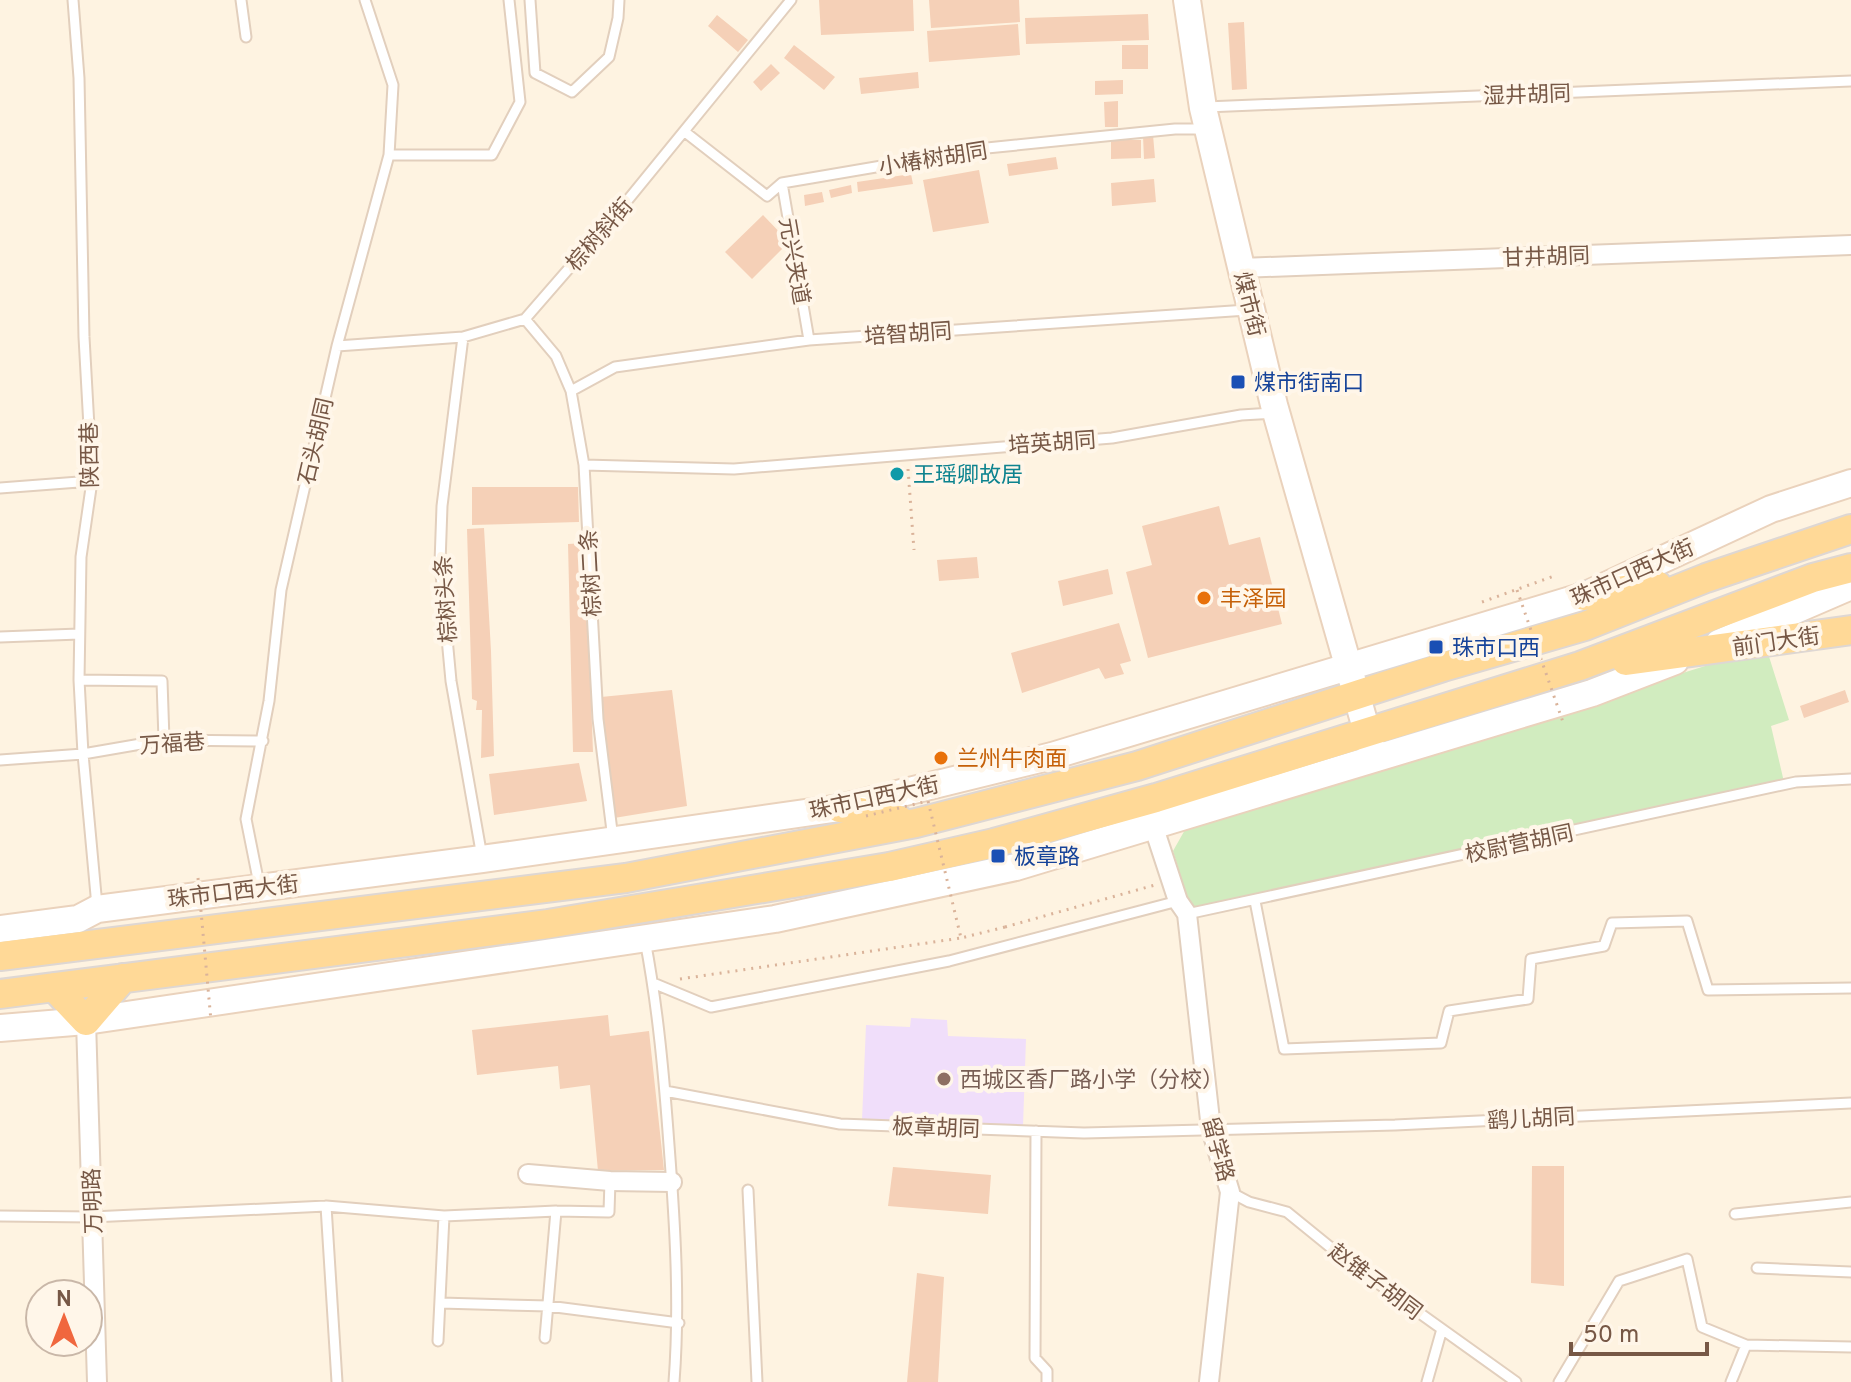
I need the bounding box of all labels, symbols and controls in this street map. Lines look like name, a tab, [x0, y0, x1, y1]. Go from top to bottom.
street label: 湿井胡同	[1483, 81, 1572, 112]
street label: 小椿树胡同	[877, 139, 990, 182]
street label: 棕树斜街	[562, 194, 640, 278]
street label: 元兴夹道	[772, 216, 813, 307]
street label: 甘井胡同	[1502, 243, 1591, 274]
street label: 煤市街	[1226, 269, 1269, 340]
street label: 培智胡同	[863, 319, 953, 352]
place label: 煤市街南口	[1254, 371, 1364, 398]
marker: 煤市街南口	[1229, 373, 1247, 391]
street label: 石头胡同	[294, 396, 340, 487]
street label: 陕西巷	[77, 422, 106, 488]
street label: 培英胡同	[1007, 428, 1097, 461]
place label: 王瑶卿故居	[913, 463, 1023, 490]
marker: 王瑶卿故居	[888, 465, 906, 483]
street label: 棕树二条	[577, 528, 608, 618]
street label: 珠市口西大街	[1567, 535, 1699, 613]
street label: 棕树头条	[431, 554, 464, 644]
place label: 丰泽园	[1220, 587, 1286, 614]
marker: 丰泽园	[1195, 589, 1213, 607]
street label: 前门大街	[1731, 624, 1822, 663]
place label: 珠市口西	[1452, 636, 1540, 663]
marker: 珠市口西	[1427, 638, 1445, 656]
street label: 万福巷	[138, 730, 206, 761]
place label: 兰州牛肉面	[957, 747, 1067, 774]
marker: 兰州牛肉面	[932, 749, 950, 767]
street label: 珠市口西大街	[807, 773, 942, 826]
street label: 校尉营胡同	[1463, 821, 1576, 870]
place label: 板章路	[1014, 845, 1080, 872]
marker: 板章路	[989, 847, 1007, 865]
street label: 珠市口西大街	[166, 872, 300, 915]
place label: 西城区香厂路小学（分校）	[960, 1068, 1224, 1095]
marker: 西城区香厂路小学（分校）	[935, 1070, 953, 1088]
street label: 鹞儿胡同	[1486, 1105, 1576, 1136]
street label: 板章胡同	[891, 1114, 980, 1145]
street label: 留学路	[1195, 1114, 1238, 1185]
street label: 万明路	[80, 1167, 109, 1234]
street label: 赵锥子胡同	[1322, 1239, 1427, 1327]
north arrow	[24, 1278, 104, 1358]
text: N	[56, 1287, 72, 1314]
scale bar	[1571, 1306, 1707, 1356]
text: 50 m	[1583, 1321, 1639, 1351]

